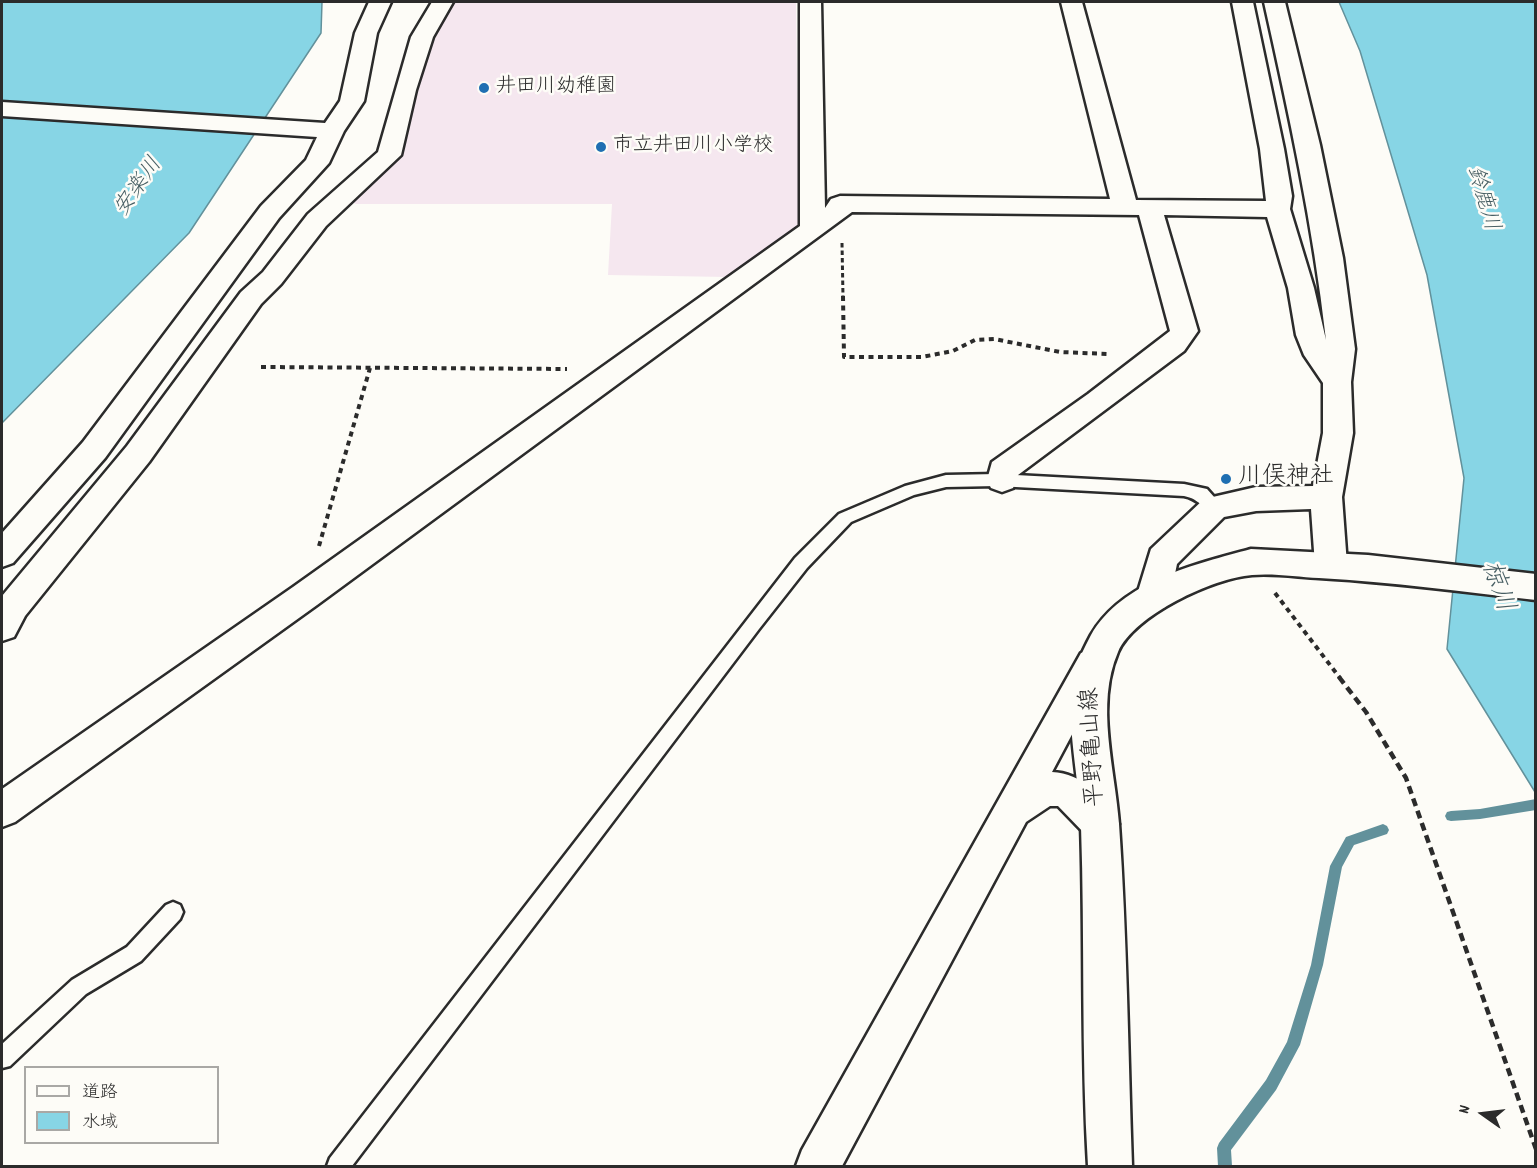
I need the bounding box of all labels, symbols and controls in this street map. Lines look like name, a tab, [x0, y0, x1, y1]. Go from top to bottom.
place label: 井田川幼稚園	[496, 76, 616, 100]
marker: 井田川幼稚園	[477, 81, 491, 95]
place label: 市立井田川小学校	[613, 135, 773, 159]
marker: 市立井田川小学校	[594, 140, 608, 154]
water label: 安楽川	[110, 153, 170, 223]
water label: 鈴鹿川	[1459, 164, 1503, 234]
place label: 川俣神社	[1238, 465, 1334, 493]
marker: 川俣神社	[1219, 472, 1233, 486]
water label: 椋川	[1472, 557, 1518, 617]
street label: 平野亀山線	[1077, 686, 1113, 808]
legend	[24, 1066, 219, 1144]
text: 道路	[82, 1081, 118, 1106]
north arrow	[1453, 1084, 1513, 1144]
text: N	[1453, 1103, 1477, 1116]
text: 水域	[82, 1111, 118, 1136]

